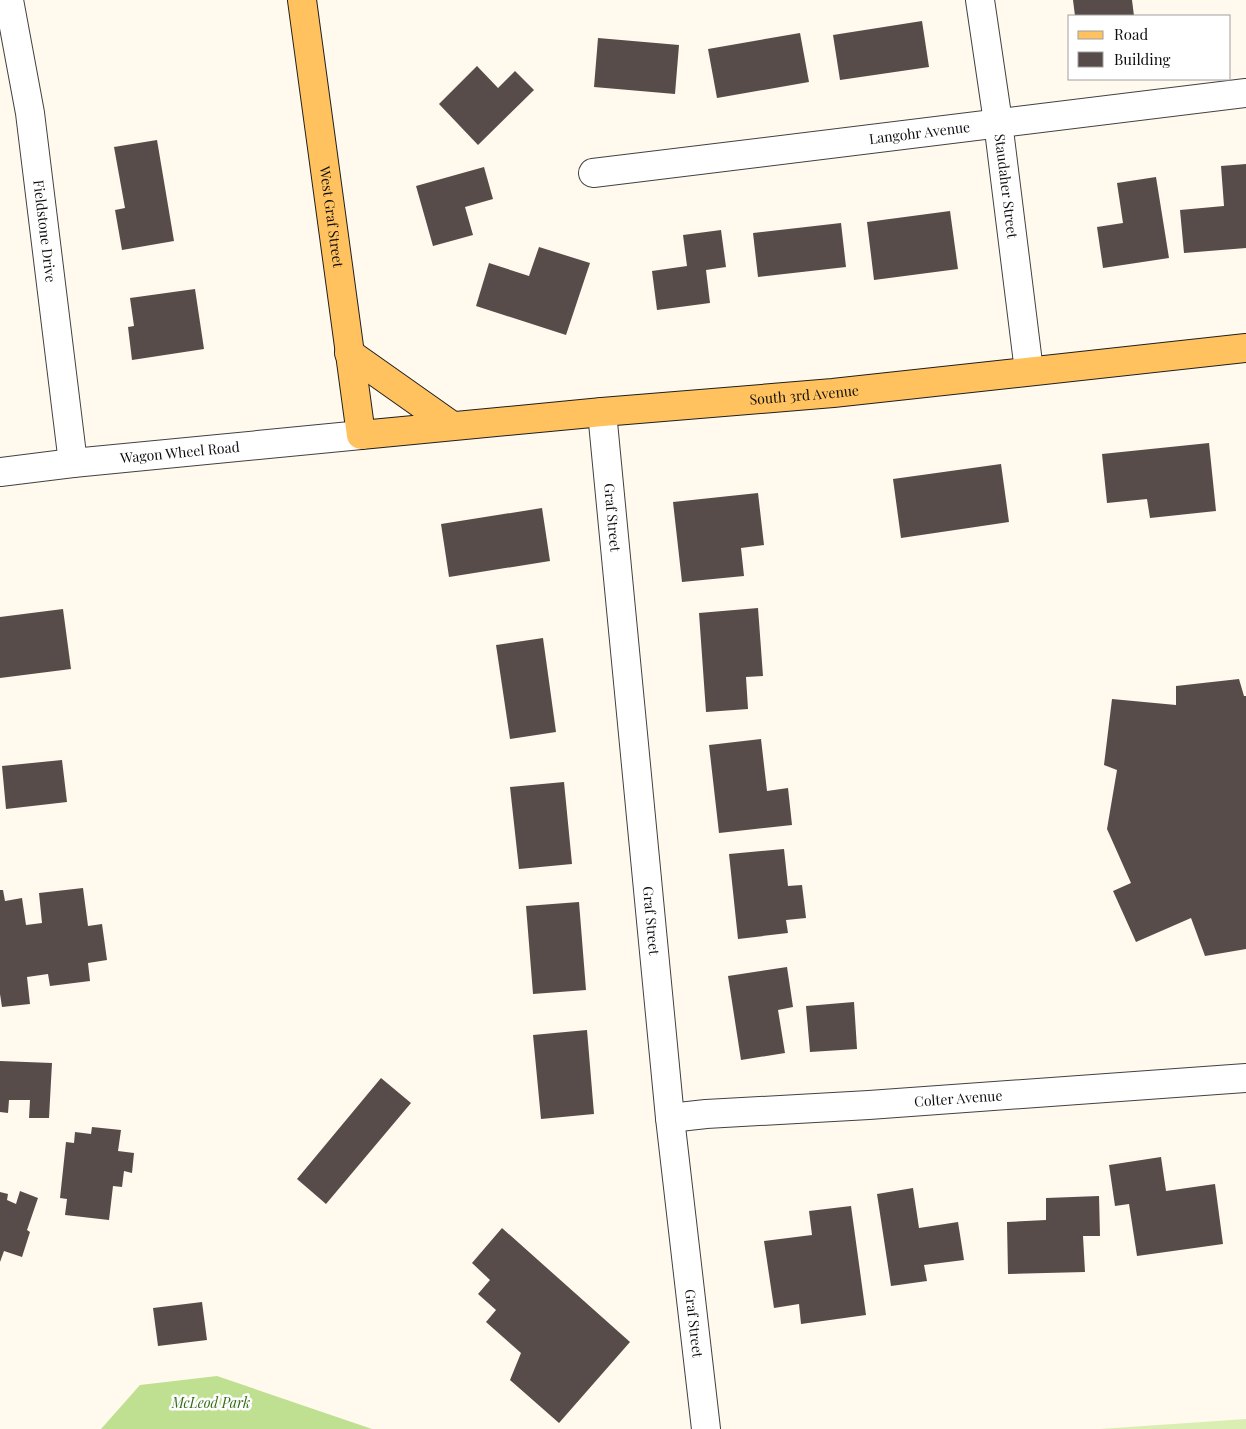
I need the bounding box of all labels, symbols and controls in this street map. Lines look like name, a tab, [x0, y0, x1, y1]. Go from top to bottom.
legend	[1068, 15, 1231, 80]
text: Road	[1114, 24, 1148, 44]
text: Building	[1114, 49, 1171, 69]
street label: Langohr Avenue	[868, 117, 971, 148]
street label: Staudaher Street	[991, 133, 1023, 241]
street label: West Graf Street	[316, 164, 348, 270]
street label: Fieldstone Drive	[29, 179, 61, 284]
street label: South 3rd Avenue	[749, 380, 860, 409]
street label: Wagon Wheel Road	[118, 437, 240, 467]
street label: Graf Street	[600, 482, 626, 554]
street label: Graf Street	[639, 885, 664, 957]
street label: Colter Avenue	[913, 1085, 1003, 1111]
street label: Graf Street	[681, 1288, 708, 1360]
park label: McLeod Park	[171, 1393, 250, 1412]

